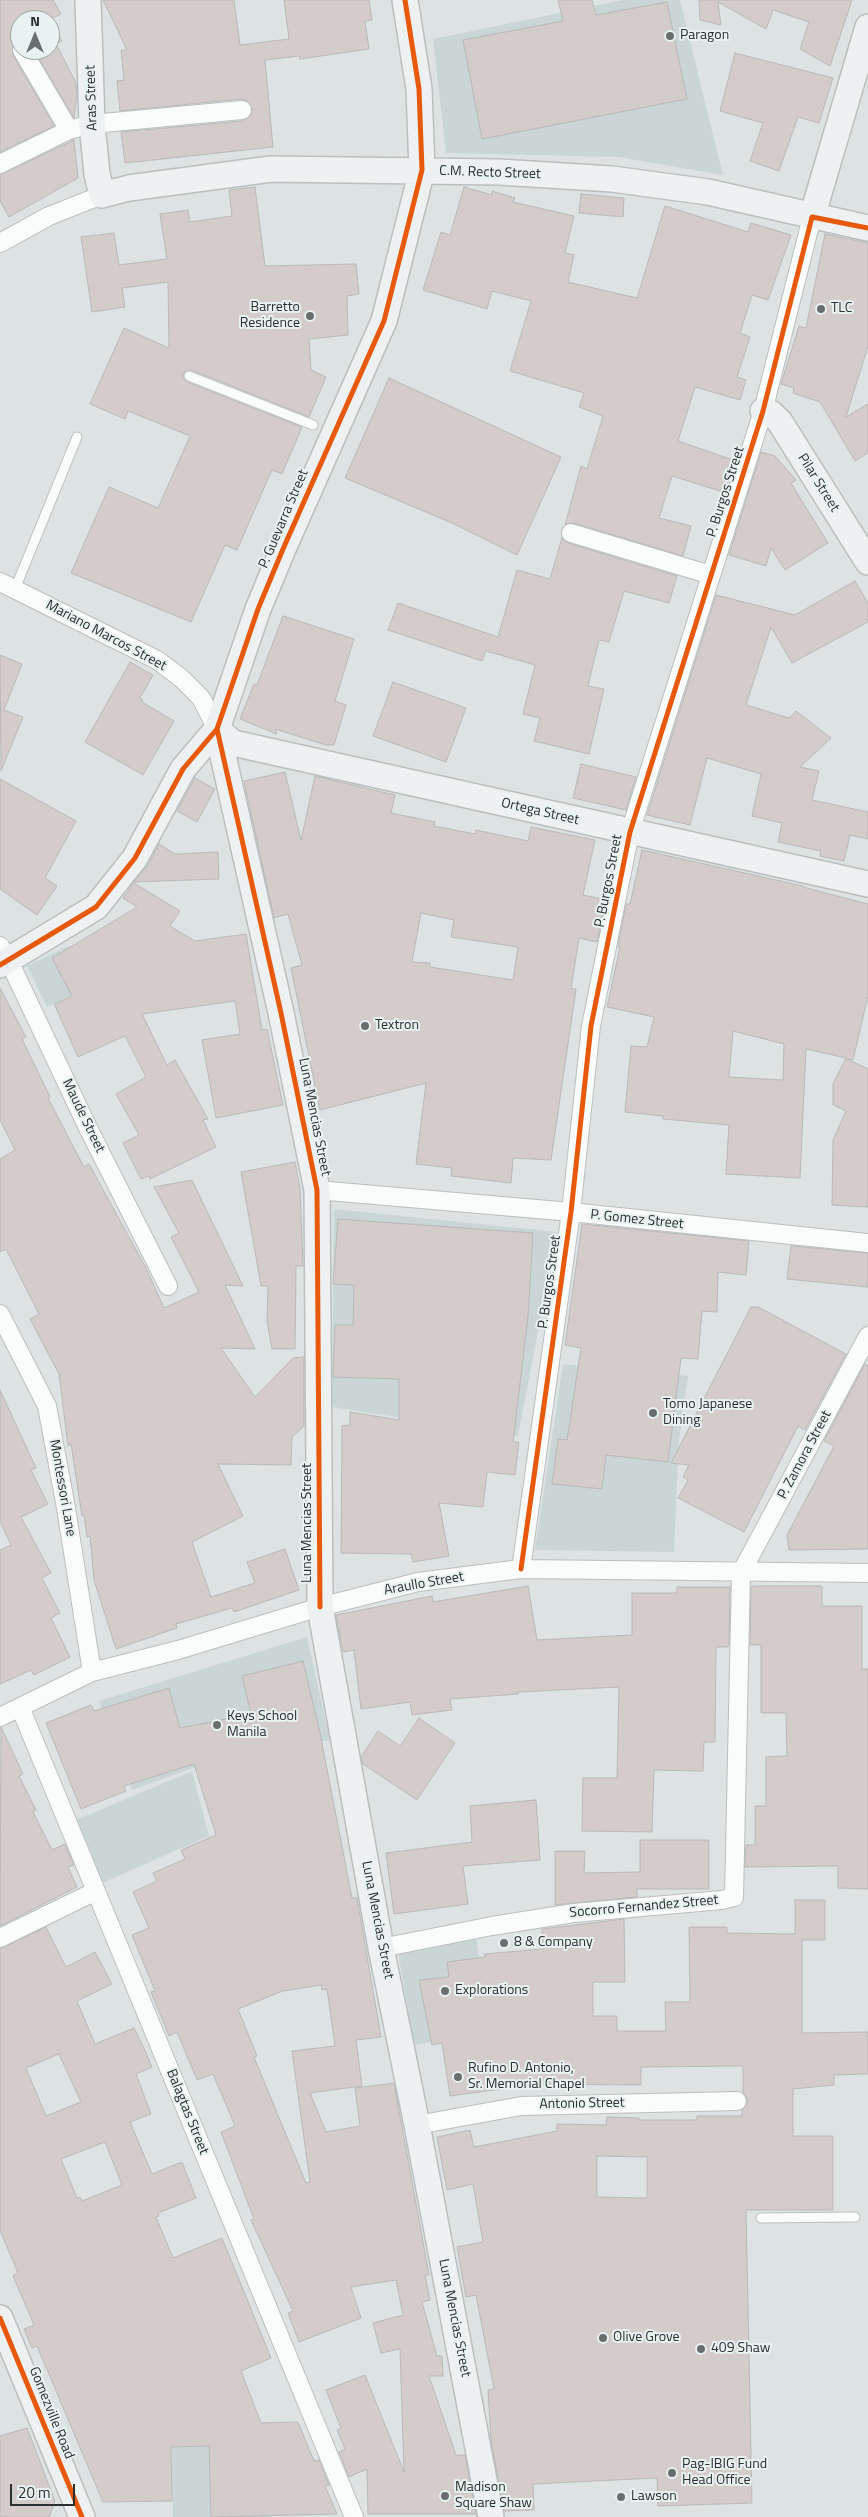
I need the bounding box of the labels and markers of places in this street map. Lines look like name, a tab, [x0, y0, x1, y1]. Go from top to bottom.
place label: Paragon	[680, 28, 729, 44]
marker: Paragon	[664, 30, 676, 42]
place label: Barretto Residence	[240, 300, 300, 332]
place label: TLC	[831, 301, 852, 317]
marker: TLC	[815, 303, 827, 315]
marker: Barretto Residence	[304, 310, 316, 322]
place label: Textron	[375, 1018, 419, 1034]
marker: Textron	[359, 1020, 371, 1032]
place label: Tomo Japanese Dining	[663, 1397, 752, 1430]
marker: Tomo Japanese Dining	[647, 1407, 659, 1419]
place label: Keys School Manila	[227, 1709, 297, 1741]
marker: Keys School Manila	[211, 1719, 223, 1731]
place label: 8 & Company	[514, 1935, 593, 1951]
marker: 8 & Company	[498, 1937, 510, 1949]
place label: Explorations	[455, 1983, 528, 1999]
marker: Explorations	[439, 1985, 451, 1997]
place label: Rufino D. Antonio, Sr. Memorial Chapel	[468, 2061, 585, 2094]
marker: Rufino D. Antonio, Sr. Memorial Chapel	[452, 2071, 464, 2083]
place label: Olive Grove	[613, 2330, 680, 2346]
marker: Olive Grove	[597, 2332, 609, 2344]
place label: 409 Shaw	[711, 2341, 770, 2357]
marker: 409 Shaw	[695, 2343, 707, 2355]
place label: Pag-IBIG Fund Head Office	[682, 2457, 767, 2490]
marker: Pag-IBIG Fund Head Office	[666, 2467, 678, 2479]
place label: Madison Square Shaw	[455, 2480, 532, 2512]
place label: Lawson	[631, 2489, 677, 2505]
marker: Madison Square Shaw	[439, 2490, 451, 2502]
marker: Lawson	[615, 2491, 627, 2503]

